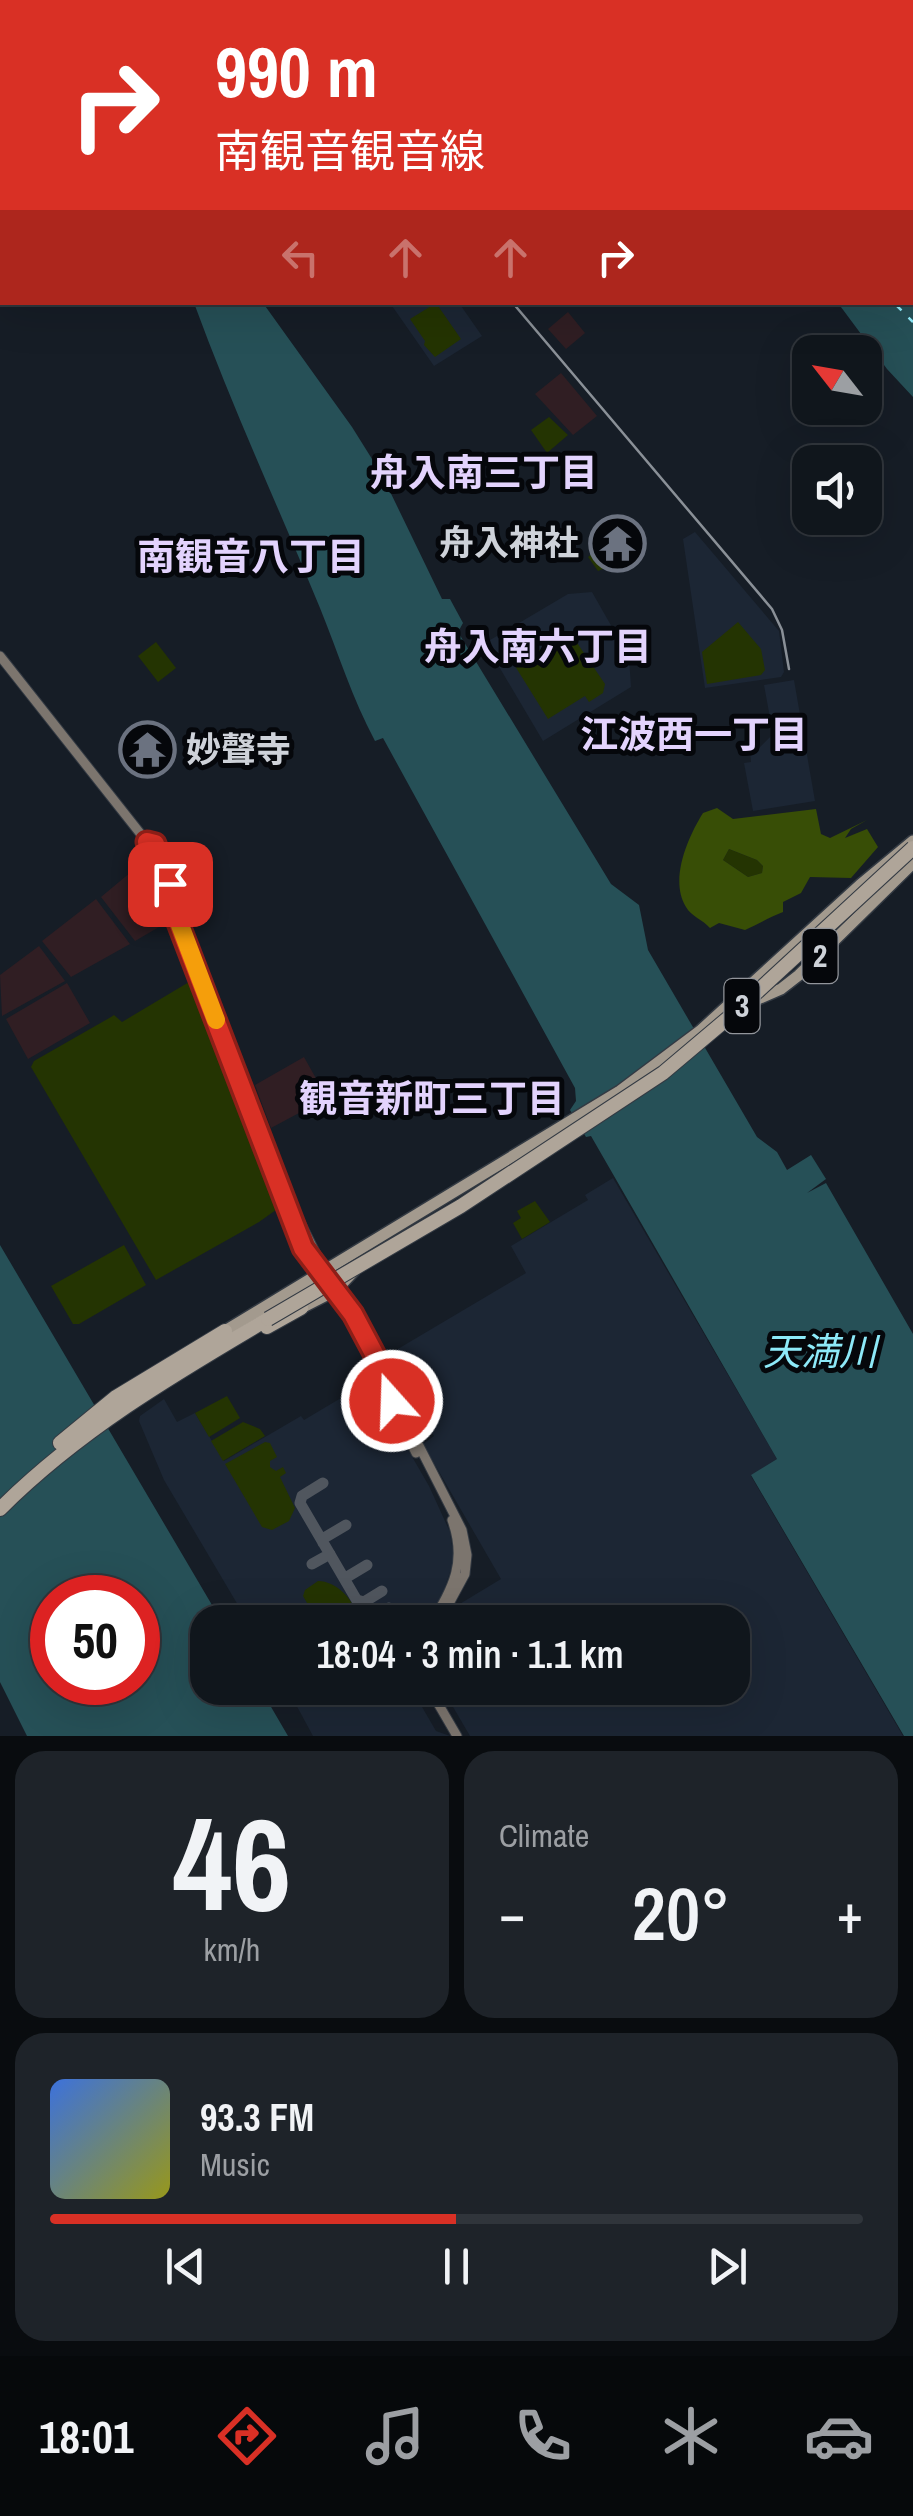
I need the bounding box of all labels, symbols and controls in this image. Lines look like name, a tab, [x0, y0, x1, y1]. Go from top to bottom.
text: 990 m	[215, 25, 378, 119]
icon: right	[50, 40, 180, 170]
text: 南観音観音線	[215, 120, 485, 181]
icon: left	[273, 230, 328, 285]
icon: ahead	[378, 230, 433, 285]
icon: ahead	[483, 230, 538, 285]
icon: right	[588, 230, 643, 285]
north arrow	[792, 335, 882, 425]
map controls	[792, 335, 882, 535]
button: sound	[792, 445, 882, 535]
district label: 舟入南三丁目	[370, 447, 598, 498]
temple icon: 舟入神社	[588, 513, 648, 573]
place label: 舟入神社	[439, 519, 579, 566]
district label: 南観音八丁目	[137, 531, 365, 582]
district label: 舟入南六丁目	[424, 621, 652, 672]
district label: 江波西一丁目	[580, 709, 808, 760]
temple icon: 妙聲寺	[117, 720, 177, 780]
place label: 妙聲寺	[186, 726, 291, 773]
pin	[128, 842, 213, 927]
icon: arrive	[143, 857, 198, 912]
road number: 2	[802, 929, 838, 983]
road number: 3	[724, 979, 760, 1033]
district label: 観音新町三丁目	[299, 1073, 565, 1124]
water label: 天満川	[763, 1326, 881, 1377]
position arrow	[340, 1349, 444, 1453]
speed limit sign: 50	[30, 1575, 160, 1705]
text: 18:04 · 3 min · 1.1 km	[316, 1629, 624, 1680]
text: 46	[173, 1775, 291, 1951]
text: Climate	[499, 1814, 589, 1857]
text: 20°	[632, 1862, 730, 1963]
text: −	[499, 1876, 525, 1950]
text: +	[837, 1876, 863, 1950]
text: km/h	[204, 1928, 260, 1971]
text: 93.3 FM	[200, 2092, 314, 2143]
text: Music	[200, 2143, 270, 2186]
icon: previous	[158, 2239, 213, 2294]
icon: pause	[429, 2239, 484, 2294]
icon: next	[700, 2239, 755, 2294]
icon: directions	[212, 2401, 282, 2471]
icon: music	[360, 2401, 430, 2471]
icon: phone	[508, 2401, 578, 2471]
icon: climate	[656, 2401, 726, 2471]
icon: car	[804, 2401, 874, 2471]
text: 18:01	[39, 2406, 133, 2467]

